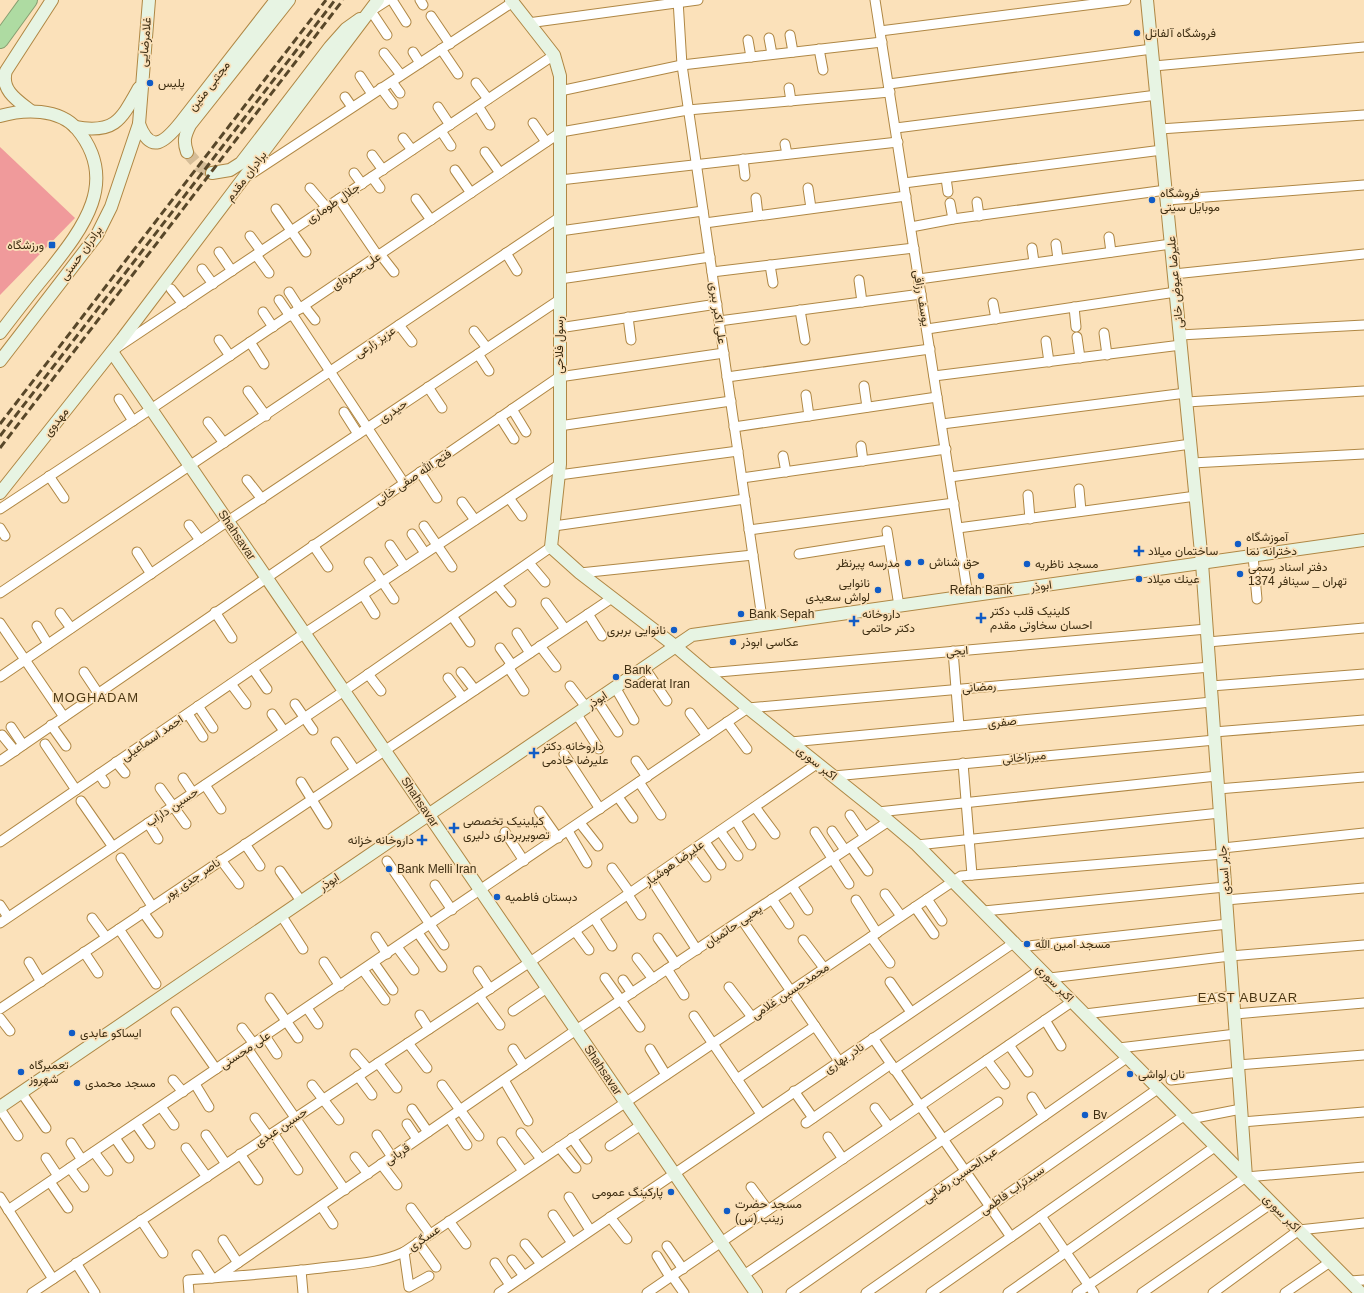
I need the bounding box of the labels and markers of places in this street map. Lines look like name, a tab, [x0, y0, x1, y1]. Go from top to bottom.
place label: فروشگاه آلفاتل	[1145, 26, 1216, 41]
marker: فروشگاه آلفاتل	[1132, 28, 1142, 38]
place label: پلیس	[158, 76, 185, 91]
marker: پلیس	[145, 78, 155, 88]
place label: فروشگاه موبایل سیتی	[1160, 186, 1220, 215]
marker: فروشگاه موبایل سیتی	[1147, 195, 1157, 205]
place label: ورزشگاه	[7, 238, 44, 253]
marker: ورزشگاه	[47, 240, 57, 250]
place label: آموزشگاه دخترانه نما	[1246, 530, 1297, 559]
marker: آموزشگاه دخترانه نما	[1233, 539, 1243, 549]
place label: ساختمان میلاد	[1148, 544, 1218, 558]
marker: ساختمان میلاد	[1133, 545, 1145, 557]
place label: حق شناش	[929, 555, 979, 570]
place label: مدرسه پیرنظر	[835, 556, 900, 571]
marker: حق شناش	[916, 557, 926, 567]
place label: مسجد ناظریه	[1035, 557, 1098, 572]
marker: مدرسه پیرنظر	[903, 558, 913, 568]
marker: مسجد ناظریه	[1022, 559, 1032, 569]
place label: دفتر اسناد رسمی 1374 تهران _ سینافر	[1248, 560, 1347, 589]
marker: دفتر اسناد رسمی 1374 تهران _ سینافر	[1235, 569, 1245, 579]
marker: Refah Bank	[976, 571, 986, 581]
place label: عينك ميلاد	[1147, 572, 1200, 586]
marker: عينك ميلاد	[1134, 574, 1144, 584]
place label: نانوایی لواش سعیدی	[805, 576, 870, 605]
place label: Refah Bank	[950, 583, 1013, 597]
marker: نانوایی لواش سعیدی	[873, 585, 883, 595]
place label: کلینیک قلب دکتر احسان سخاوتی مقدم	[989, 604, 1092, 633]
place label: Bank Sepah	[749, 607, 814, 621]
place label: داروخانه دکتر حاتمی	[862, 607, 915, 636]
marker: Bank Sepah	[736, 609, 746, 619]
marker: کلینیک قلب دکتر احسان سخاوتی مقدم	[975, 612, 987, 624]
marker: داروخانه دکتر حاتمی	[849, 616, 859, 626]
place label: نانوایی بربری	[607, 623, 666, 638]
marker: نانوایی بربری	[669, 625, 679, 635]
place label: عکاسی ابوذر	[740, 635, 799, 650]
marker: عکاسی ابوذر	[728, 637, 738, 647]
place label: Bank Saderat Iran	[624, 663, 690, 691]
marker: Bank Saderat Iran	[611, 672, 621, 682]
place label: داروخانه دکتر علیرضا خادمی	[541, 739, 608, 768]
marker: داروخانه دکتر علیرضا خادمی	[529, 748, 539, 758]
place label: کیلینیک تخصصی تصویربرداری دلیری	[463, 814, 550, 843]
marker: کیلینیک تخصصی تصویربرداری دلیری	[448, 822, 460, 834]
place label: داروخانه خزانه	[348, 833, 414, 848]
marker: داروخانه خزانه	[417, 835, 427, 845]
place label: Bank Melli Iran	[397, 862, 476, 876]
marker: Bank Melli Iran	[384, 864, 394, 874]
place label: دبستان فاطمیه	[505, 890, 578, 904]
marker: دبستان فاطمیه	[492, 892, 502, 902]
place label: مسجد امین الله	[1035, 937, 1110, 952]
marker: مسجد امین الله	[1022, 939, 1032, 949]
place label: ایساکو عابدی	[80, 1026, 142, 1041]
marker: ایساکو عابدی	[67, 1028, 77, 1038]
place label: تعمیرگاه شهروز	[28, 1058, 69, 1087]
marker: تعمیرگاه شهروز	[16, 1067, 26, 1077]
place label: نان لواشی	[1138, 1067, 1185, 1082]
marker: نان لواشی	[1125, 1069, 1135, 1079]
place label: مسجد محمدی	[85, 1076, 156, 1091]
marker: مسجد محمدی	[72, 1078, 82, 1088]
place label: Bv	[1093, 1108, 1107, 1122]
marker: Bv	[1080, 1110, 1090, 1120]
place label: پارکینگ عمومی	[592, 1185, 663, 1200]
marker: پارکینگ عمومی	[666, 1187, 676, 1197]
place label: مسجد حضرت زینب (س)	[735, 1197, 802, 1226]
marker: مسجد حضرت زینب (س)	[722, 1206, 732, 1216]

